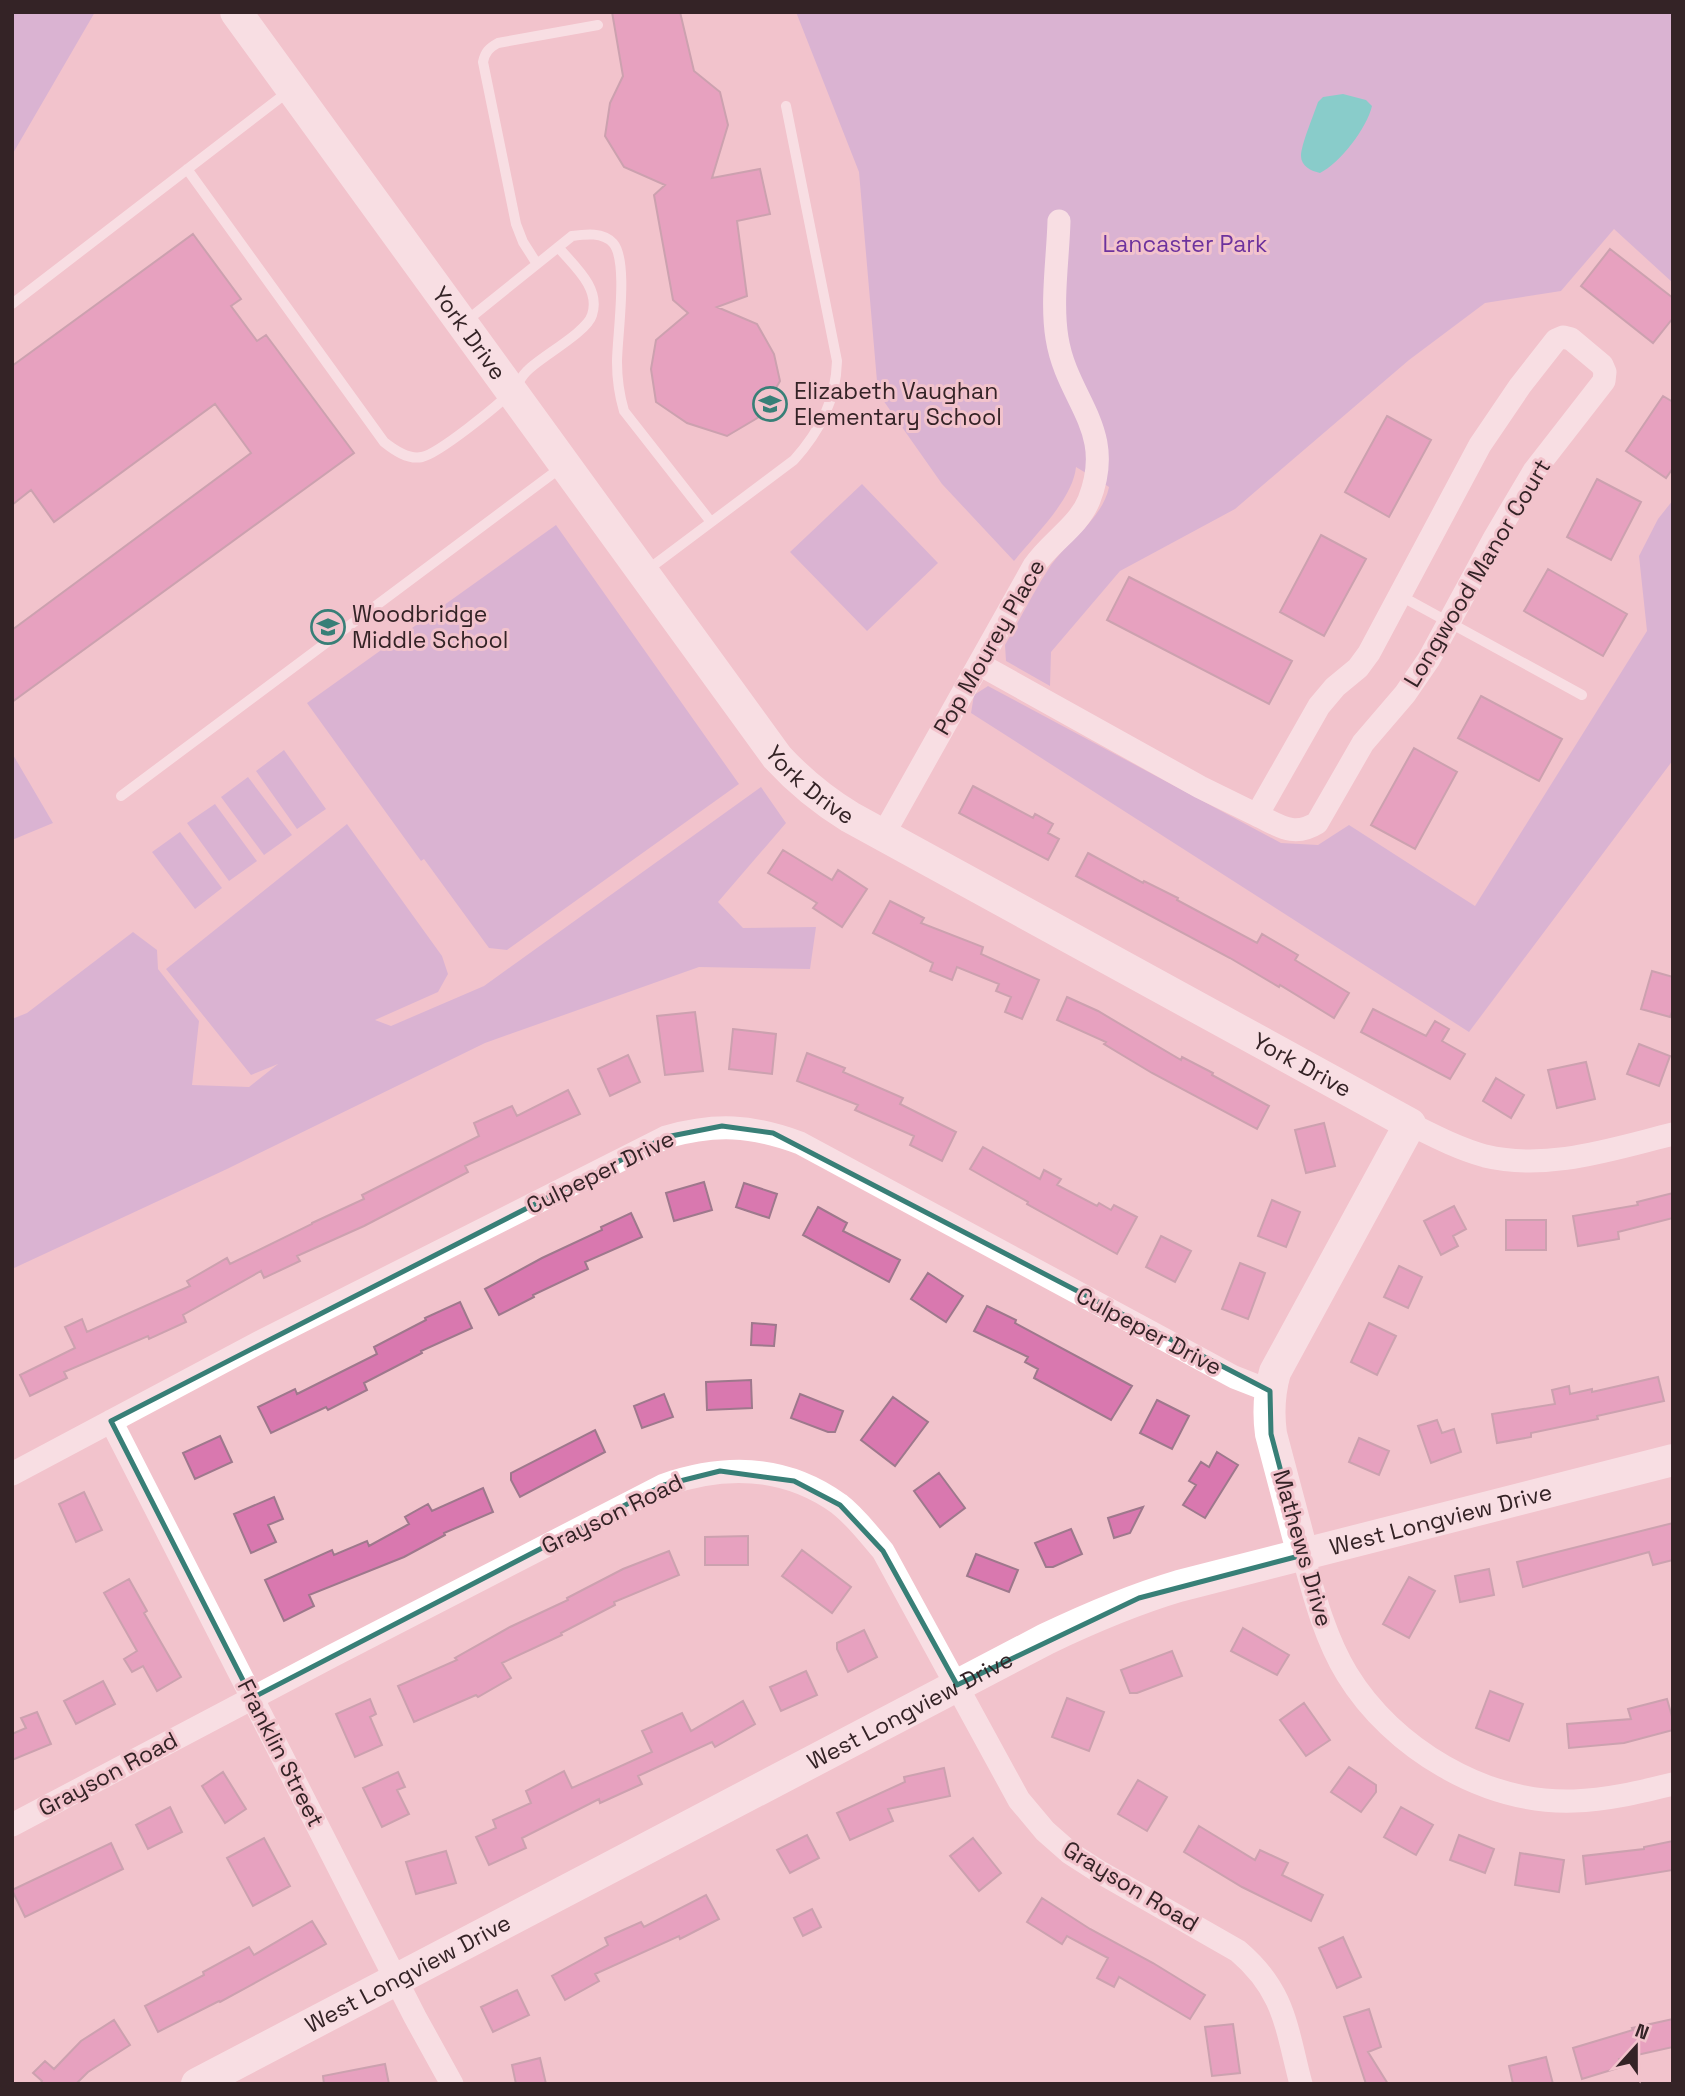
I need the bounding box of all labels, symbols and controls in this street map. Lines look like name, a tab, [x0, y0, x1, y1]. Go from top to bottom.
park label: Lancaster Park	[1103, 229, 1267, 259]
street label: York Drive	[425, 281, 513, 386]
place label: Elizabeth Vaughan Elementary School	[794, 376, 1002, 432]
school or university icon: Elizabeth Vaughan Elementary School	[751, 385, 789, 423]
street label: Longwood Manor Court	[1397, 453, 1557, 693]
street label: Pop Mourey Place	[926, 554, 1052, 740]
place label: Woodbridge Middle School	[352, 599, 508, 655]
school or university icon: Woodbridge Middle School	[309, 608, 347, 646]
street label: York Drive	[758, 739, 860, 831]
street label: York Drive	[1247, 1026, 1357, 1104]
street label: Culpeper Drive	[521, 1123, 679, 1221]
street label: Culpeper Drive	[1071, 1280, 1227, 1382]
street label: Mathews Drive	[1266, 1466, 1340, 1630]
street label: Grayson Road	[537, 1467, 687, 1561]
street label: West Longview Drive	[1326, 1476, 1555, 1562]
street label: West Longview Drive	[802, 1644, 1018, 1777]
street label: Franklin Street	[231, 1674, 331, 1832]
street label: Grayson Road	[33, 1725, 183, 1823]
street label: Grayson Road	[1058, 1834, 1204, 1938]
street label: West Longview Drive	[300, 1907, 516, 2040]
north arrow	[1601, 2012, 1671, 2082]
text: N	[1631, 2018, 1652, 2046]

